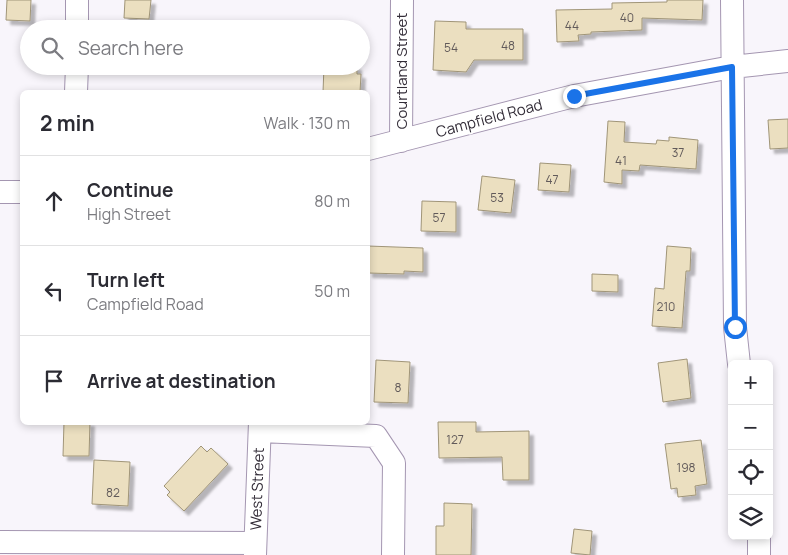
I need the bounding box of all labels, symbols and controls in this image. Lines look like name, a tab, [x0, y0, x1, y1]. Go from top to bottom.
house number: 40	[620, 9, 634, 26]
street label: Courtland Street	[391, 13, 412, 129]
house number: 44	[565, 17, 579, 34]
search box	[20, 20, 370, 75]
icon: search	[38, 34, 66, 62]
text: Search here	[78, 35, 184, 61]
house number: 48	[501, 37, 515, 54]
house number: 54	[444, 39, 458, 56]
route end	[563, 85, 586, 108]
street label: Campfield Road	[433, 94, 545, 142]
text: 2 min	[40, 109, 95, 137]
text: Walk · 130 m	[264, 112, 350, 134]
house number: 37	[672, 144, 684, 161]
house number: 41	[615, 152, 627, 169]
house number: 47	[545, 171, 559, 188]
text: Continue	[87, 177, 173, 203]
icon: ahead	[40, 187, 68, 215]
house number: 53	[490, 189, 504, 206]
text: 80 m	[314, 190, 350, 212]
text: High Street	[87, 203, 171, 225]
house number: 57	[433, 209, 445, 226]
text: Turn left	[87, 267, 165, 293]
icon: left	[40, 277, 68, 305]
text: 50 m	[314, 280, 350, 302]
text: Campfield Road	[87, 293, 204, 315]
house number: 210	[657, 298, 675, 315]
route start	[724, 316, 747, 339]
map controls	[728, 360, 773, 540]
button: +	[728, 360, 773, 405]
icon: arrive	[40, 367, 68, 395]
text: Arrive at destination	[87, 368, 276, 394]
house number: 8	[395, 379, 402, 396]
button: −	[728, 405, 773, 450]
house number: 127	[446, 431, 464, 448]
street label: West Street	[245, 447, 269, 531]
button: locate	[728, 450, 773, 495]
house number: 198	[676, 459, 696, 476]
house number: 82	[106, 484, 120, 501]
button: layers	[728, 495, 773, 540]

